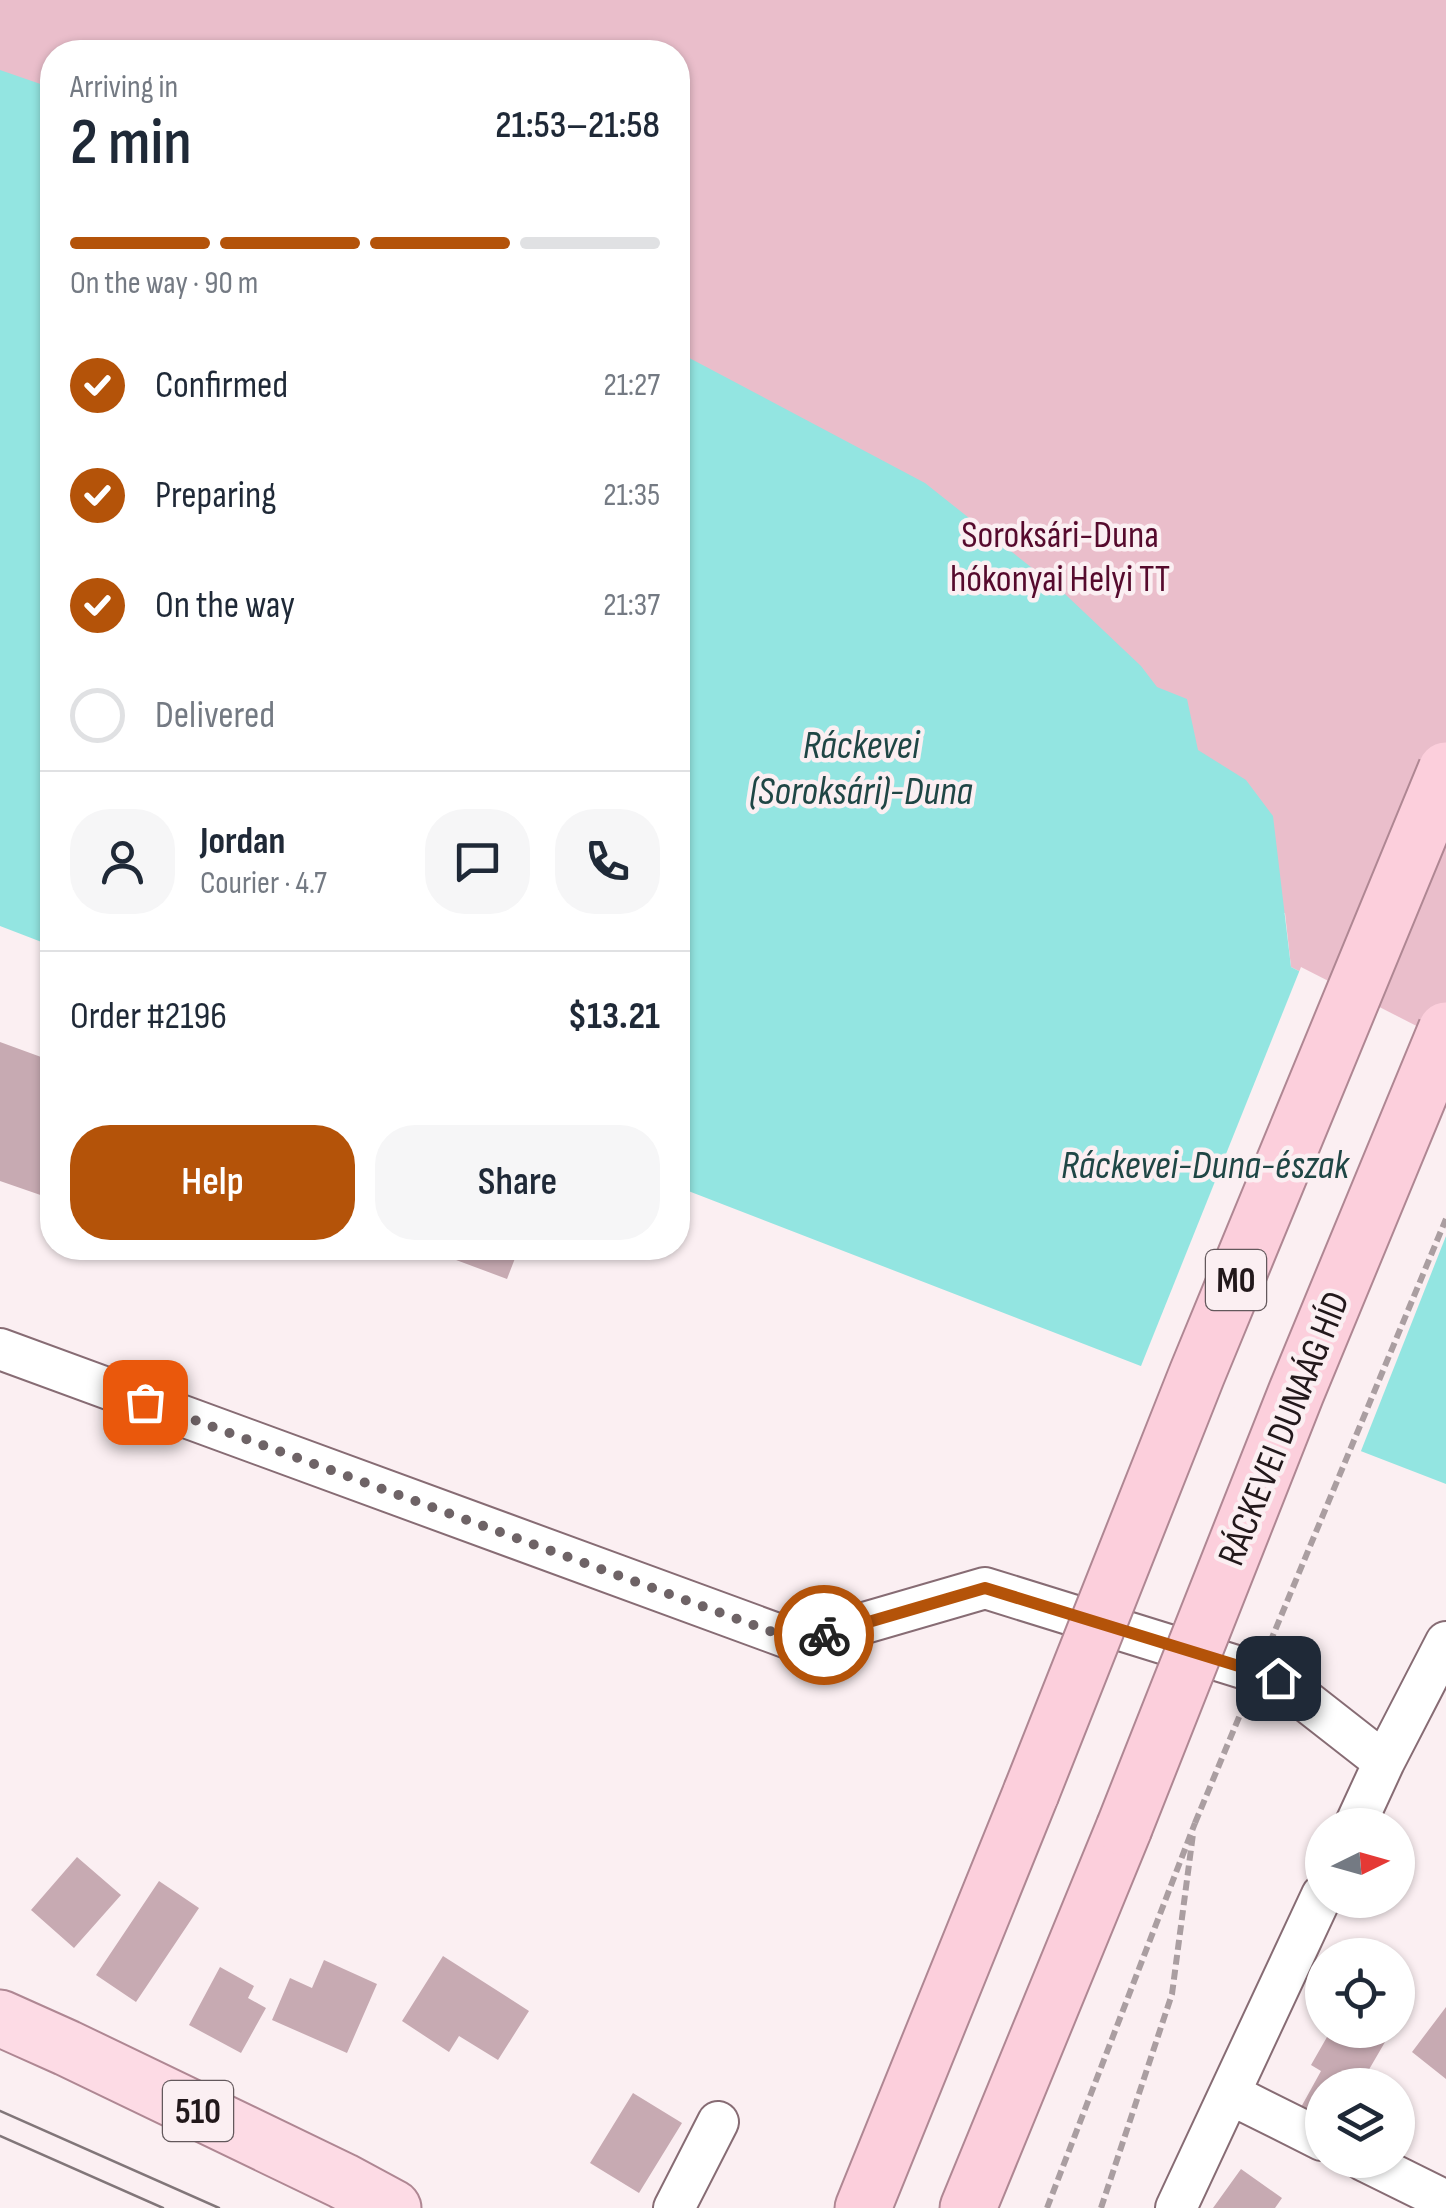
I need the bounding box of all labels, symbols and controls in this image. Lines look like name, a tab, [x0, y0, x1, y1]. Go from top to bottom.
text: Arriving in	[70, 68, 178, 107]
text: 21:53–21:58	[495, 103, 660, 148]
text: 2 min	[70, 105, 192, 183]
text: On the way · 90 m	[70, 264, 258, 303]
icon: check	[70, 358, 125, 413]
text: Confirmed	[155, 363, 288, 408]
text: 21:27	[603, 366, 660, 405]
icon: check	[70, 468, 125, 523]
text: Preparing	[155, 473, 276, 518]
text: 21:35	[603, 476, 660, 515]
park label: Soroksári-Duna hókonyai Helyi TT	[950, 513, 1170, 602]
icon: check	[70, 578, 125, 633]
text: On the way	[155, 583, 295, 628]
text: 21:37	[603, 586, 660, 625]
text: Delivered	[155, 693, 275, 738]
water label: Ráckevei (Soroksári)-Duna	[749, 722, 973, 816]
button: person	[70, 809, 175, 914]
button: chat	[425, 809, 530, 914]
button: phone	[555, 809, 660, 914]
text: Jordan	[200, 819, 285, 864]
text: Courier · 4.7	[200, 864, 327, 903]
text: Order #2196	[70, 994, 227, 1039]
text: $13.21	[568, 994, 660, 1039]
button: Help	[70, 1125, 355, 1240]
button: Share	[375, 1125, 660, 1240]
water label: Ráckevei-Duna-észak	[1061, 1142, 1350, 1190]
road number: M0	[1206, 1250, 1266, 1310]
street label: RÁCKEVEI DUNAÁG HÍD	[1209, 1285, 1360, 1572]
pin	[103, 1360, 188, 1445]
icon: bag	[118, 1375, 173, 1430]
courier	[774, 1585, 874, 1685]
icon: bike	[797, 1608, 852, 1663]
pin	[1236, 1636, 1321, 1721]
icon: home	[1251, 1651, 1306, 1706]
north arrow	[1305, 1808, 1415, 1918]
map controls	[1305, 1808, 1415, 2178]
button: locate	[1305, 1938, 1415, 2048]
button: layers	[1305, 2068, 1415, 2178]
road number: 510	[163, 2081, 233, 2141]

